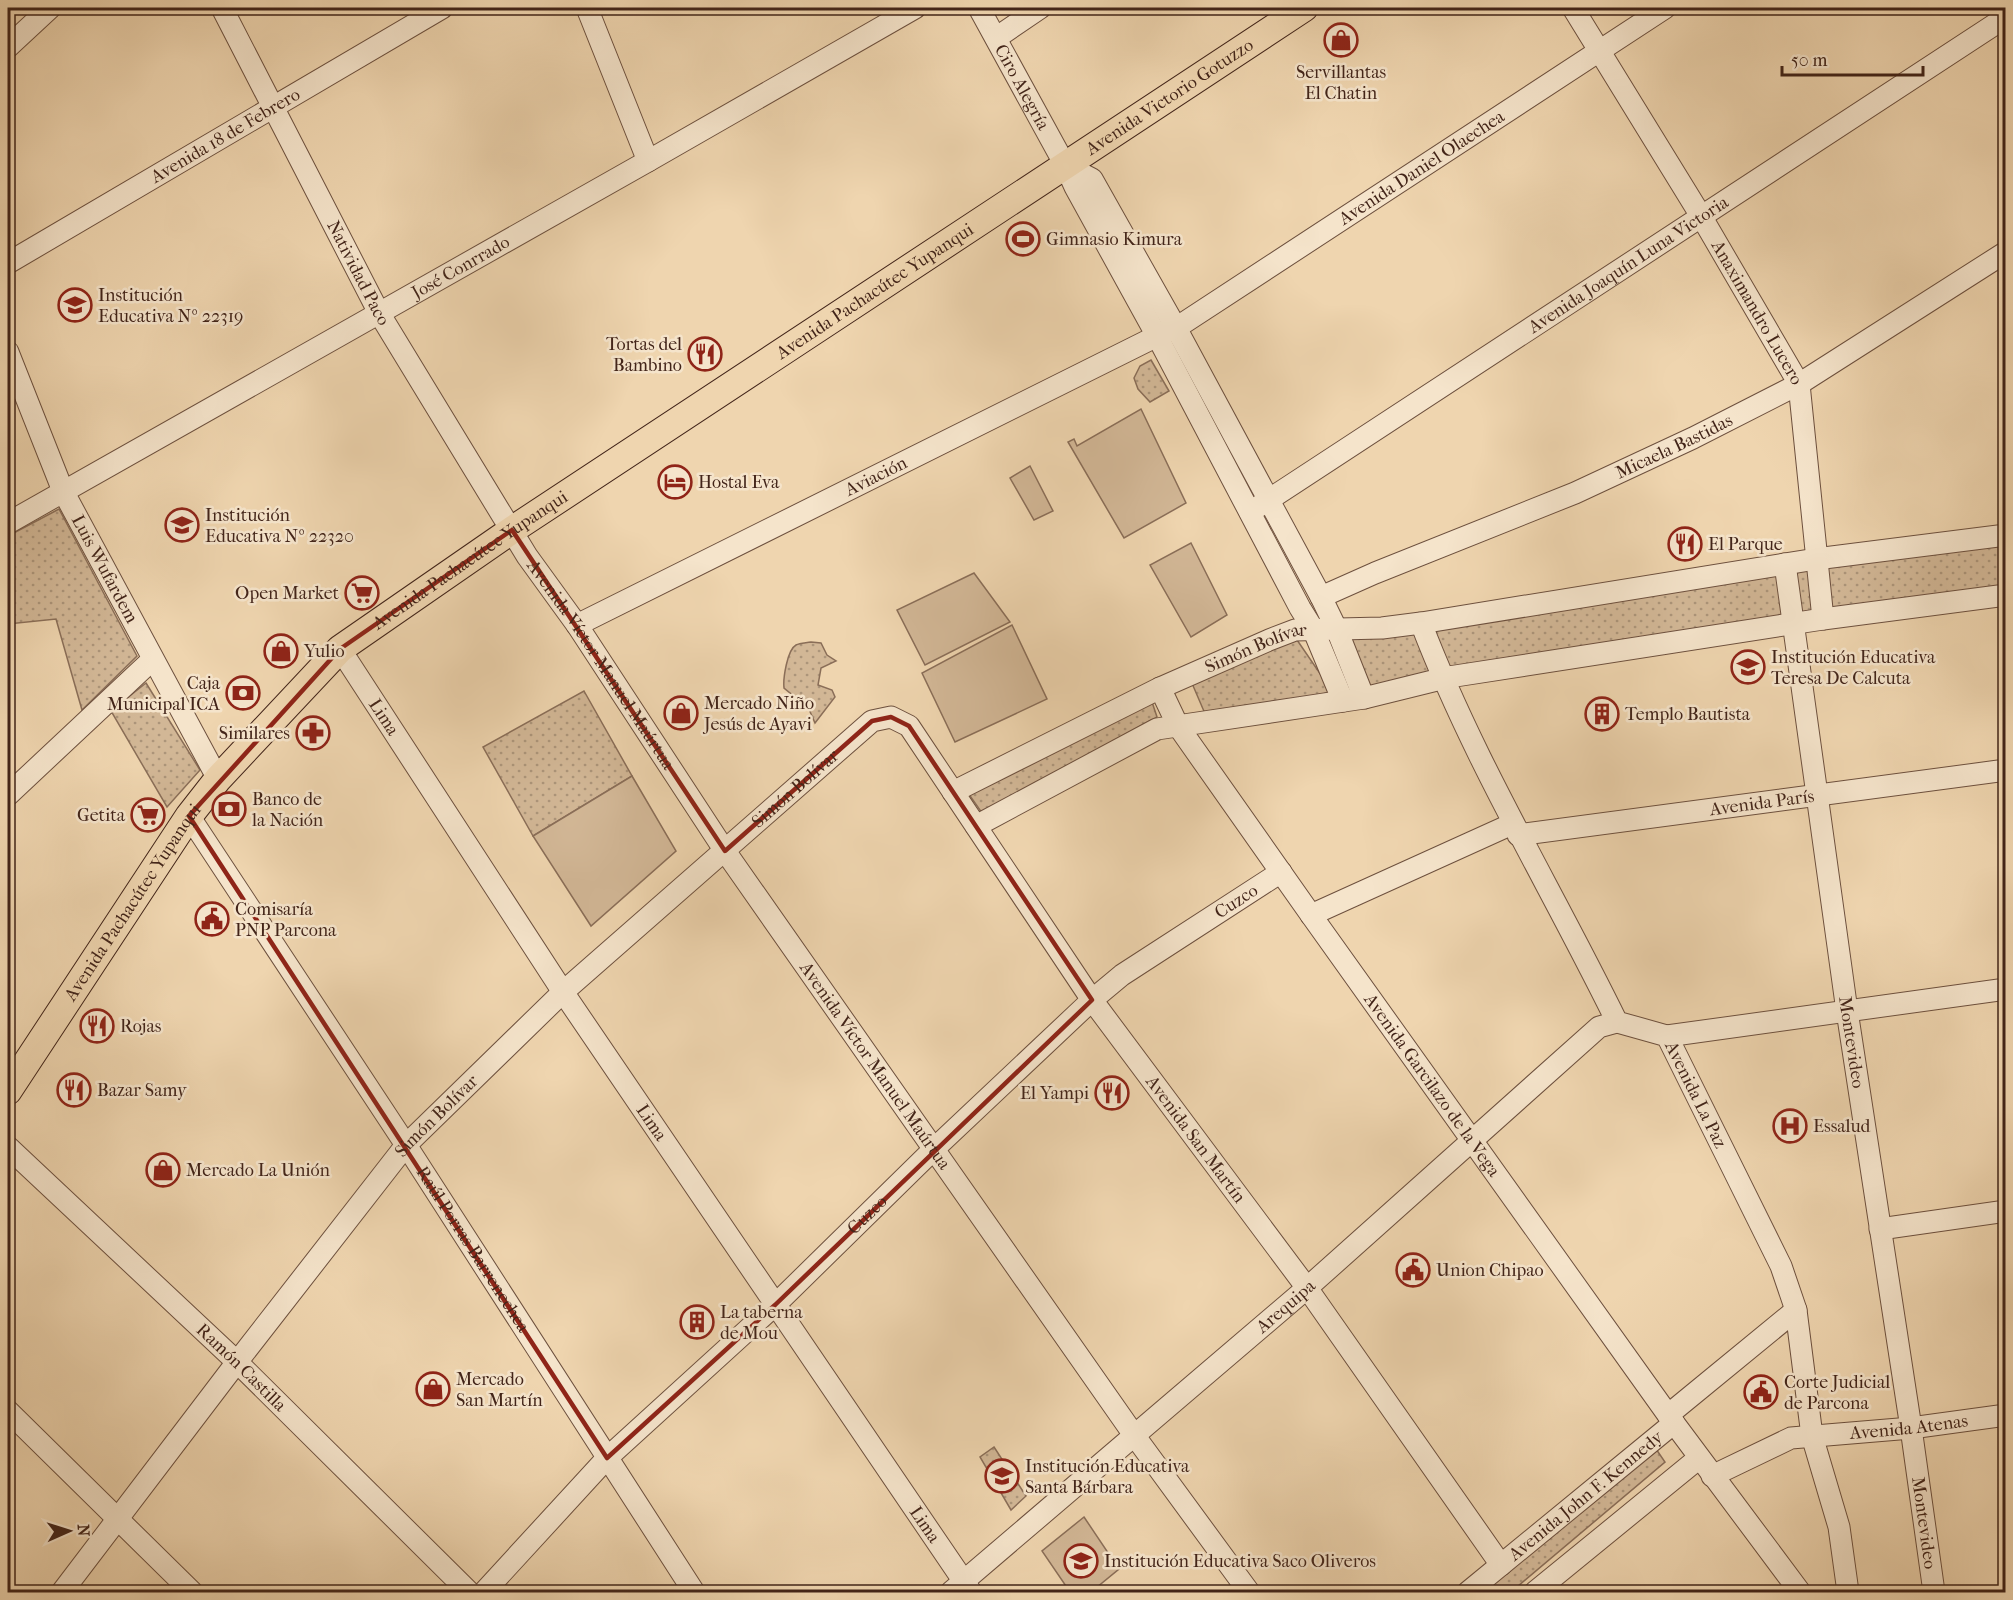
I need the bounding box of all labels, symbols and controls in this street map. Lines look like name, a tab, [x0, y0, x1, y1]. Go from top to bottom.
shop icon: Servillantas El Chatin	[1323, 22, 1359, 58]
street label: Avenida Victorio Gotuzzo	[1081, 34, 1257, 160]
scale bar	[1782, 39, 1923, 77]
street label: Ciro Alegría	[990, 41, 1054, 134]
text: 50 m	[1791, 50, 1828, 71]
place label: Servillantas El Chatin	[1296, 62, 1386, 104]
street label: Avenida 18 de Febrero	[146, 84, 304, 188]
street label: Avenida Daniel Olaechea	[1334, 106, 1509, 230]
street label: Avenida Joaquín Luna Victoria	[1524, 191, 1733, 338]
street label: Natividad Paco	[322, 217, 394, 329]
street label: Avenida Pachacútec Yupanqui	[772, 219, 978, 364]
sports icon: Gimnasio Kimura	[1005, 221, 1041, 257]
place label: Gimnasio Kimura	[1046, 229, 1183, 250]
street label: José Conrrado	[406, 231, 514, 304]
street label: Anaximandro Lucero	[1706, 236, 1807, 389]
place label: Institución Educativa Nº 22319	[98, 285, 244, 327]
school or university icon: Institución Educativa Nº 22319	[57, 287, 93, 323]
place label: Tortas del Bambino	[606, 334, 682, 376]
restaurant icon: Tortas del Bambino	[687, 336, 723, 372]
street label: Micaela Bastidas	[1612, 409, 1736, 484]
street label: Aviación	[841, 452, 911, 501]
hotel icon: Hostal Eva	[657, 464, 693, 500]
place label: Hostal Eva	[698, 472, 780, 493]
street label: Avenida Pachacútec Yupanqui	[368, 486, 572, 635]
place label: Institución Educativa Nº 22320	[205, 505, 354, 547]
school or university icon: Institución Educativa Nº 22320	[164, 507, 200, 543]
street label: Luis Wufardem	[67, 512, 142, 627]
restaurant icon: El Parque	[1667, 526, 1703, 562]
place label: El Parque	[1708, 534, 1783, 555]
street label: Avenida Víctor Manuel Maúrtua	[522, 555, 679, 774]
supermarket icon: Open Market	[344, 575, 380, 611]
place label: Open Market	[235, 583, 340, 604]
street label: Simón Bolívar	[1202, 619, 1307, 678]
shop icon: Yulio	[263, 633, 299, 669]
place label: Yulio	[303, 641, 345, 662]
place label: Institución Educativa Teresa De Calcuta	[1771, 647, 1936, 689]
school or university icon: Institución Educativa Teresa De Calcuta	[1730, 649, 1766, 685]
place label: Caja Municipal ICA	[107, 673, 221, 715]
bank icon: Caja Municipal ICA	[225, 675, 261, 711]
place label: Mercado Niño Jesús de Ayavi	[702, 693, 814, 735]
street label: Lima	[364, 695, 404, 740]
shop icon: Mercado Niño Jesús de Ayavi	[663, 695, 699, 731]
building icon: Templo Bautista	[1584, 696, 1620, 732]
place label: Templo Bautista	[1625, 704, 1751, 725]
pharmacy icon: Similares	[295, 715, 331, 751]
place label: Similares	[219, 723, 290, 744]
street label: Simón Bolívar	[748, 745, 843, 832]
street label: Avenida París	[1707, 786, 1816, 821]
place label: Banco de la Nación	[251, 789, 324, 831]
bank icon: Banco de la Nación	[211, 791, 247, 827]
supermarket icon: Getita	[130, 797, 166, 833]
street label: Avenida Pachacútec Yupanqui	[60, 799, 206, 1006]
place label: Getita	[77, 805, 126, 826]
street label: Cuzco	[1211, 880, 1262, 923]
place label: Comisaría PNP Parcona	[235, 899, 337, 941]
public building icon: Comisaría PNP Parcona	[194, 901, 230, 937]
street label: Avenida Víctor Manuel Maúrtua	[794, 957, 955, 1174]
street label: Avenida Garcilazo de la Vega	[1359, 989, 1505, 1181]
street label: Montevideo	[1834, 995, 1869, 1090]
restaurant icon: Rojas	[79, 1008, 115, 1044]
place label: Rojas	[120, 1016, 162, 1037]
street label: Avenida La Paz	[1660, 1037, 1731, 1152]
street label: Simón Bolívar	[391, 1071, 483, 1161]
street label: Avenida San Martín	[1141, 1071, 1250, 1208]
restaurant icon: Bazar Samy	[56, 1072, 92, 1108]
restaurant icon: El Yampi	[1094, 1075, 1130, 1111]
place label: Bazar Samy	[97, 1080, 188, 1101]
place label: El Yampi	[1020, 1083, 1090, 1104]
street label: Lima	[632, 1101, 672, 1146]
hospital icon: Essalud	[1772, 1108, 1808, 1144]
place label: Essalud	[1813, 1116, 1871, 1137]
shop icon: Mercado La Unión	[145, 1152, 181, 1188]
place label: Mercado La Unión	[186, 1160, 331, 1181]
street label: Raúl Porras Barrenechea	[412, 1163, 534, 1337]
street label: Cuzco	[843, 1191, 892, 1239]
public building icon: Union Chipao	[1395, 1252, 1431, 1288]
place label: Union Chipao	[1436, 1260, 1544, 1281]
street label: Arequipa	[1251, 1275, 1320, 1338]
place label: La taberna de Mou	[720, 1302, 803, 1344]
building icon: La taberna de Mou	[679, 1304, 715, 1340]
street label: Ramón Castilla	[192, 1319, 291, 1416]
place label: Mercado San Martín	[456, 1369, 543, 1411]
shop icon: Mercado San Martín	[415, 1371, 451, 1407]
place label: Corte Judicial de Parcona	[1784, 1372, 1890, 1414]
public building icon: Corte Judicial de Parcona	[1743, 1374, 1779, 1410]
street label: Avenida Atenas	[1848, 1410, 1970, 1444]
street label: Avenida John F. Kennedy	[1504, 1426, 1668, 1566]
place label: Institución Educativa Santa Bárbara	[1025, 1456, 1190, 1498]
school or university icon: Institución Educativa Santa Bárbara	[984, 1458, 1020, 1494]
street label: Montevideo	[1907, 1476, 1941, 1570]
north arrow	[39, 1501, 99, 1561]
street label: Lima	[905, 1503, 945, 1547]
text: N	[74, 1524, 93, 1538]
school or university icon: Institución Educativa Saco Oliveros	[1063, 1543, 1099, 1579]
place label: Institución Educativa Saco Oliveros	[1104, 1551, 1376, 1572]

